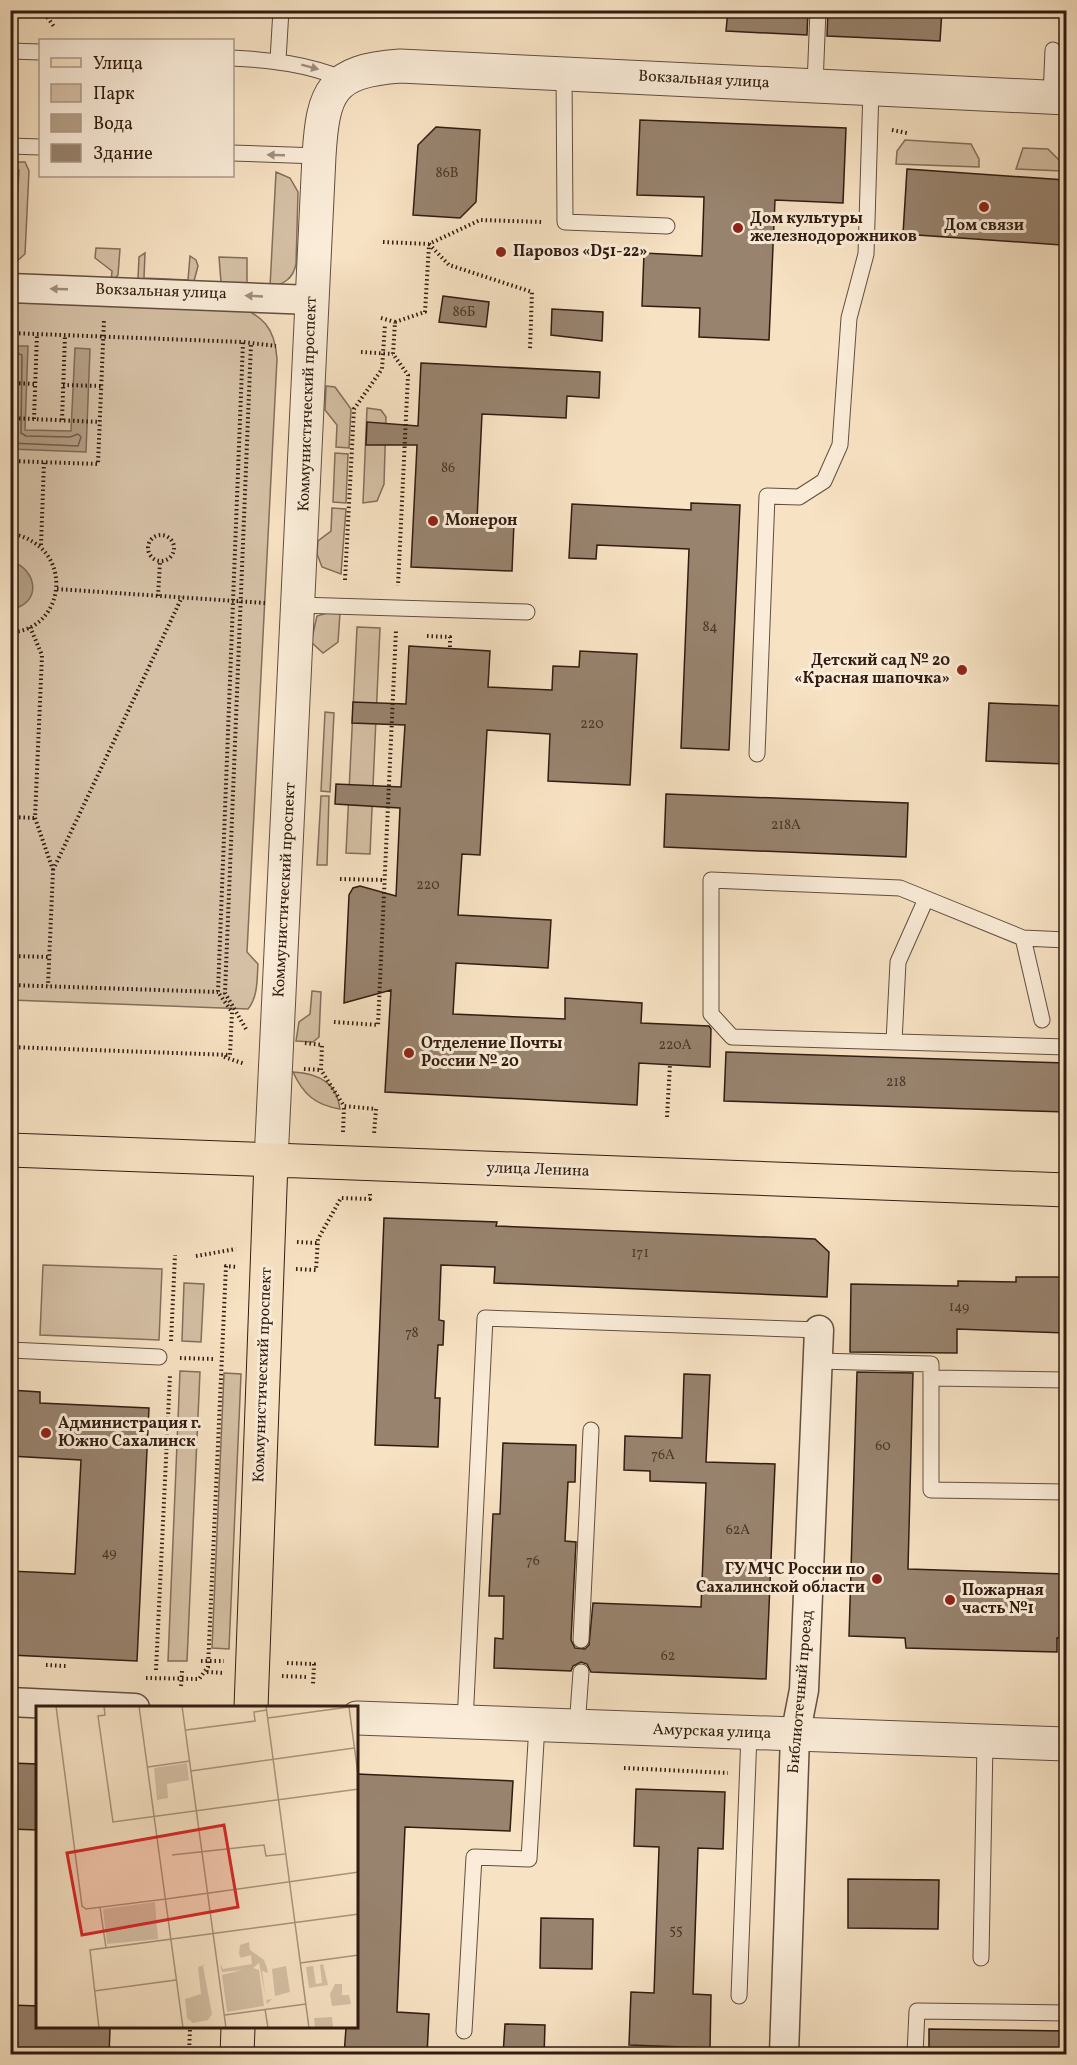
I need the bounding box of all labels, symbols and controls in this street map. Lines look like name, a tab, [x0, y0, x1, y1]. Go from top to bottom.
legend	[39, 39, 234, 177]
text: Улица	[93, 52, 143, 77]
one-way arrow	[301, 62, 319, 72]
street label: Вокзальная улица	[638, 66, 770, 94]
text: Парк	[93, 82, 135, 107]
text: Вода	[93, 112, 133, 137]
text: Здание	[93, 142, 153, 167]
one-way arrow	[266, 150, 285, 160]
house number: 86В	[436, 164, 458, 183]
marker: Дом связи	[977, 200, 991, 214]
place label: Дом культуры железнодорожников	[750, 208, 917, 248]
place label: Дом связи	[944, 215, 1024, 237]
marker: Дом культуры железнодорожников	[731, 221, 745, 235]
place label: Паровоз «D51-22»	[513, 241, 648, 263]
marker: Паровоз «D51-22»	[494, 245, 508, 259]
street label: Вокзальная улица	[95, 279, 227, 305]
one-way arrow	[49, 284, 68, 294]
one-way arrow	[244, 292, 263, 301]
street label: Коммунистический проспект	[293, 296, 323, 512]
house number: 86Б	[453, 303, 475, 322]
house number: 86	[441, 459, 455, 478]
place label: Монерон	[445, 510, 517, 532]
marker: Монерон	[426, 514, 440, 528]
house number: 84	[702, 618, 718, 637]
place label: Детский сад № 20 «Красная шапочка»	[794, 650, 950, 690]
marker: Детский сад № 20 «Красная шапочка»	[955, 663, 969, 677]
house number: 220	[580, 715, 604, 734]
street label: Коммунистический проспект	[268, 782, 302, 998]
house number: 218А	[771, 816, 801, 835]
house number: 220	[416, 876, 440, 895]
place label: Отделение Почты России № 20	[421, 1033, 562, 1073]
house number: 220А	[658, 1036, 692, 1055]
marker: Отделение Почты России № 20	[402, 1046, 416, 1060]
house number: 218	[886, 1073, 906, 1092]
street label: улица Ленина	[486, 1157, 590, 1183]
house number: 171	[631, 1244, 649, 1263]
street label: Коммунистический проспект	[248, 1267, 278, 1483]
house number: 149	[949, 1298, 969, 1317]
house number: 78	[405, 1324, 419, 1343]
place label: Администрация г. Южно Сахалинск	[58, 1413, 202, 1453]
marker: Администрация г. Южно Сахалинск	[39, 1426, 53, 1440]
house number: 60	[875, 1437, 891, 1456]
house number: 76А	[651, 1446, 675, 1465]
house number: 62А	[726, 1521, 750, 1540]
house number: 49	[101, 1544, 117, 1563]
house number: 76	[526, 1552, 540, 1571]
place label: ГУ МЧС России по Сахалинской области	[696, 1559, 865, 1599]
marker: ГУ МЧС России по Сахалинской области	[870, 1572, 884, 1586]
place label: Пожарная часть №1	[962, 1580, 1044, 1620]
marker: Пожарная часть №1	[943, 1593, 957, 1607]
street label: Библиотечный проезд	[783, 1609, 819, 1775]
house number: 62	[661, 1647, 675, 1666]
inset map	[36, 1706, 358, 2029]
street label: Амурская улица	[652, 1719, 772, 1745]
house number: 55	[669, 1921, 683, 1940]

